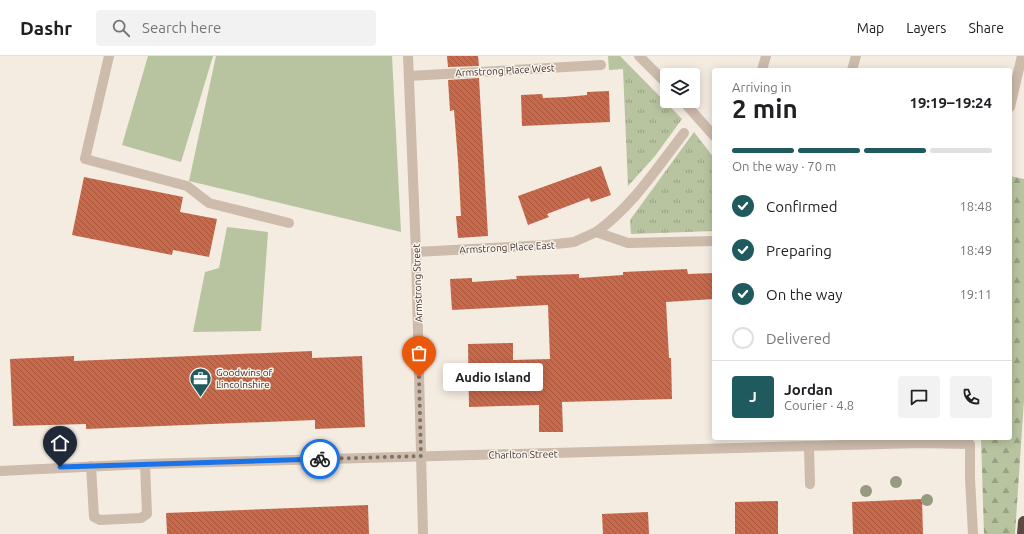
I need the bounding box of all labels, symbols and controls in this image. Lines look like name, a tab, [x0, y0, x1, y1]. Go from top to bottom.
search box	[96, 10, 376, 46]
text: Dashr	[20, 17, 72, 39]
icon: search	[110, 17, 132, 39]
text: Search here	[142, 19, 221, 36]
text: Map	[857, 20, 884, 36]
text: Layers	[906, 20, 946, 36]
text: Share	[968, 20, 1004, 36]
street label: Armstrong Place West	[455, 62, 555, 79]
map controls	[660, 68, 700, 108]
button: layers	[660, 68, 700, 108]
text: Arriving in	[732, 80, 791, 94]
text: 2 min	[732, 94, 798, 123]
text: 19:19–19:24	[909, 94, 992, 111]
text: On the way · 70 m	[732, 159, 836, 173]
icon: check	[732, 195, 754, 217]
text: Confirmed	[766, 198, 838, 215]
text: 18:48	[959, 199, 992, 213]
street label: Armstrong Place East	[459, 239, 555, 255]
icon: check	[732, 239, 754, 261]
text: Preparing	[766, 242, 832, 259]
text: 18:49	[959, 243, 992, 257]
street label: Armstrong Street	[411, 244, 424, 322]
icon: check	[732, 283, 754, 305]
text: On the way	[766, 286, 842, 303]
text: 19:11	[959, 287, 992, 301]
text: Delivered	[766, 330, 831, 347]
pin	[402, 336, 436, 377]
icon: bag	[408, 342, 430, 364]
callout: Audio Island	[443, 363, 543, 391]
office icon: Goodwins of Lincolnshire	[188, 365, 214, 398]
place label: Goodwins of Lincolnshire	[216, 367, 273, 390]
text: Audio Island	[455, 370, 531, 384]
button: chat	[898, 376, 940, 418]
button: phone	[950, 376, 992, 418]
text: Jordan	[784, 381, 833, 398]
text: J	[749, 388, 757, 405]
text: Courier · 4.8	[784, 398, 854, 412]
pin	[43, 426, 77, 467]
icon: home	[49, 432, 71, 454]
courier	[300, 439, 340, 479]
icon: bike	[309, 448, 331, 470]
street label: Charlton Street	[488, 448, 558, 461]

